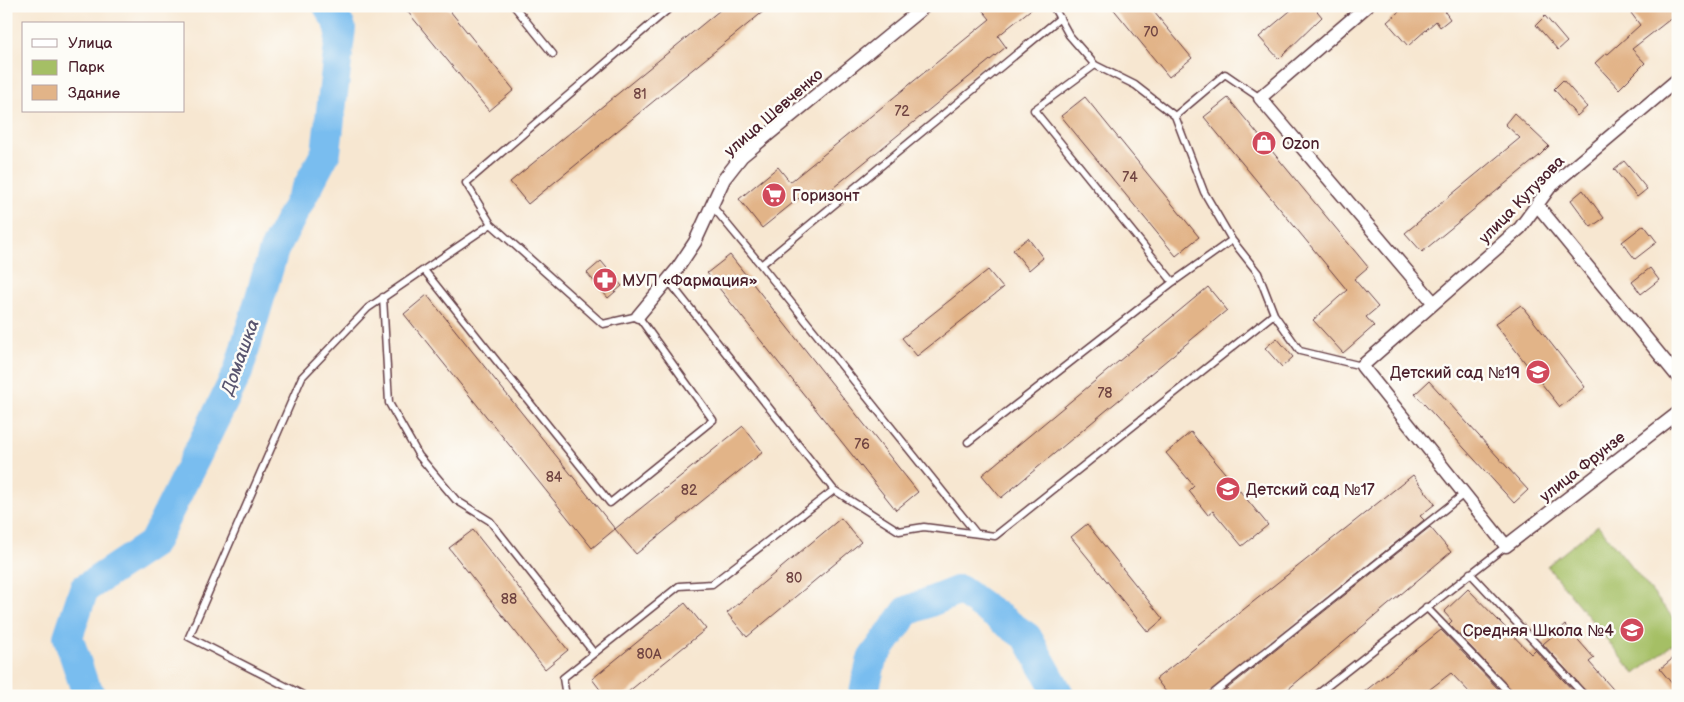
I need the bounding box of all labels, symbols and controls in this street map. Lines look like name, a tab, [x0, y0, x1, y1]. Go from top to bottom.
legend	[22, 22, 185, 112]
house number: 70	[1143, 24, 1159, 41]
text: Улица	[68, 34, 113, 53]
text: Парк	[68, 58, 105, 77]
street label: улица Шевченко	[721, 65, 827, 161]
text: Здание	[68, 84, 120, 103]
house number: 81	[633, 86, 647, 103]
house number: 72	[894, 103, 910, 120]
shop icon: Ozon	[1251, 130, 1277, 156]
place label: Ozon	[1282, 135, 1320, 154]
street label: улица Кутузова	[1475, 152, 1569, 248]
house number: 74	[1122, 169, 1138, 186]
supermarket icon: Горизонт	[761, 182, 787, 208]
place label: Горизонт	[792, 187, 860, 206]
pharmacy icon: МУП «Фармация»	[592, 267, 618, 293]
place label: МУП «Фармация»	[622, 272, 758, 291]
water label: Домашка	[217, 317, 264, 399]
school or university icon: Детский сад №19	[1525, 359, 1551, 385]
place label: Детский сад №19	[1390, 364, 1520, 383]
house number: 78	[1097, 385, 1113, 402]
street label: улица Фрунзе	[1536, 428, 1629, 506]
house number: 76	[854, 436, 870, 453]
house number: 84	[546, 469, 563, 486]
school or university icon: Детский сад №17	[1215, 476, 1241, 502]
place label: Детский сад №17	[1246, 481, 1375, 500]
house number: 82	[681, 482, 698, 499]
house number: 80	[786, 570, 802, 587]
house number: 88	[501, 591, 517, 608]
school or university icon: Средняя Школа №4	[1619, 617, 1645, 643]
place label: Средняя Школа №4	[1463, 622, 1614, 641]
house number: 80А	[637, 646, 662, 663]

